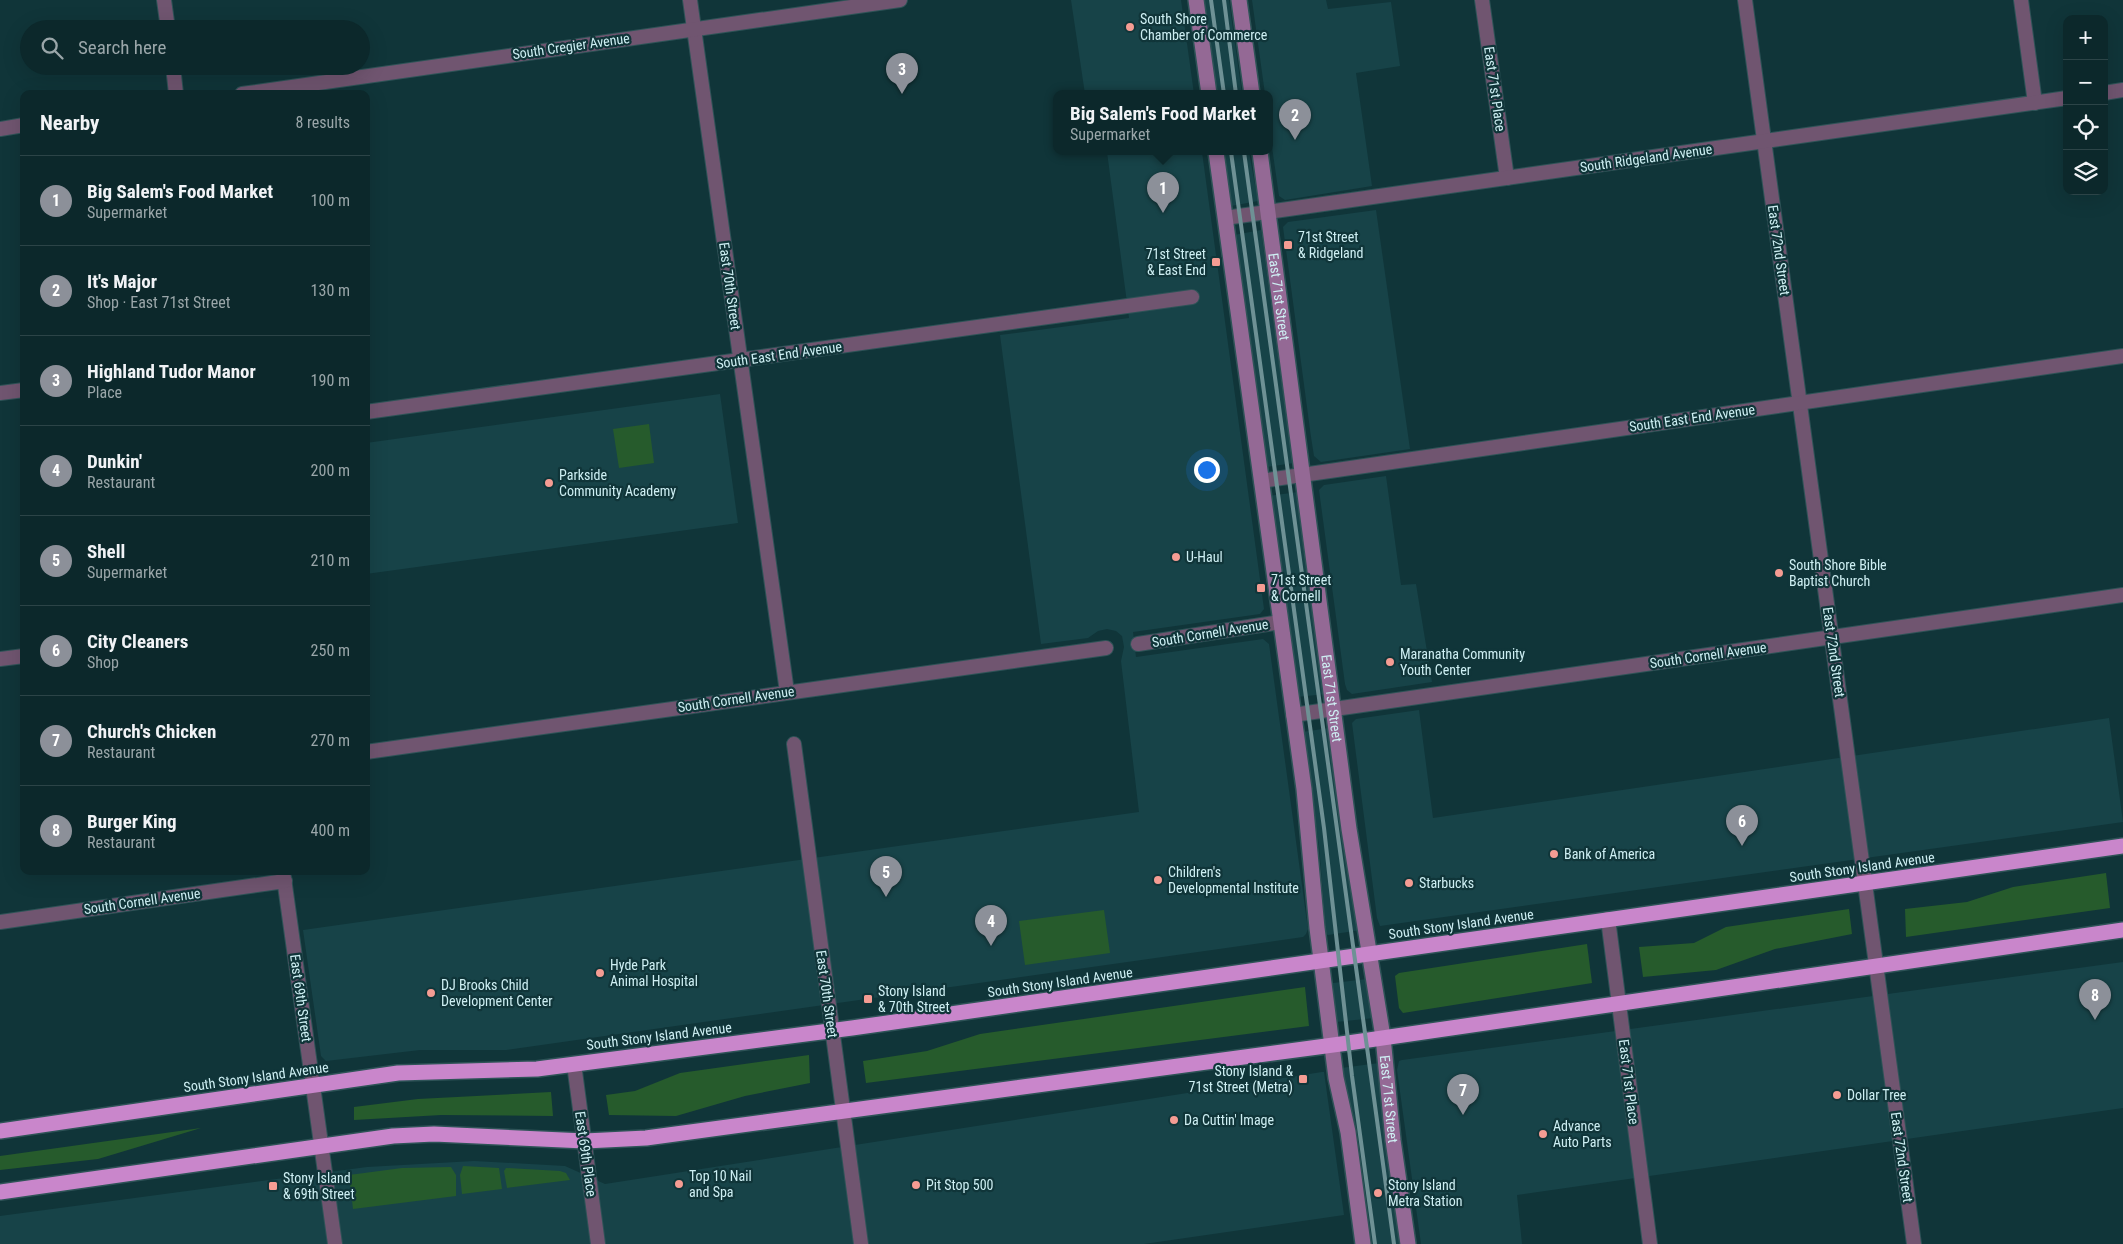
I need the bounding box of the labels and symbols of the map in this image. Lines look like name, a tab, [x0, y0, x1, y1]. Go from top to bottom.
place label: South Shore Chamber of Commerce	[1140, 11, 1268, 43]
marker: South Shore Chamber of Commerce	[1124, 21, 1136, 33]
street label: South Cregier Avenue	[511, 30, 631, 62]
street label: East 71st Place	[1481, 45, 1509, 133]
pin: 3	[886, 53, 918, 94]
pin: 2	[1279, 99, 1311, 140]
street label: South Ridgeland Avenue	[1579, 141, 1714, 175]
pin: 1	[1147, 172, 1179, 213]
street label: East 72nd Street	[1765, 204, 1793, 296]
place label: 71st Street & Ridgeland	[1298, 229, 1364, 261]
marker: 71st Street & Ridgeland	[1282, 239, 1294, 251]
street label: East 70th Street	[716, 241, 744, 331]
place label: 71st Street & East End	[1146, 246, 1206, 278]
street label: East 71st Street	[1265, 252, 1293, 341]
marker: 71st Street & East End	[1210, 256, 1222, 268]
street label: South East End Avenue	[715, 338, 843, 372]
street label: South East End Avenue	[1628, 401, 1756, 435]
your location	[1194, 457, 1220, 483]
place label: Parkside Community Academy	[559, 467, 676, 499]
marker: Parkside Community Academy	[543, 477, 555, 489]
place label: U-Haul	[1186, 549, 1223, 565]
marker: U-Haul	[1170, 551, 1182, 563]
place label: South Shore Bible Baptist Church	[1789, 557, 1887, 589]
marker: South Shore Bible Baptist Church	[1773, 567, 1785, 579]
place label: 71st Street & Cornell	[1271, 572, 1331, 604]
marker: 71st Street & Cornell	[1255, 582, 1267, 594]
street label: East 72nd Street	[1820, 606, 1848, 698]
street label: South Cornell Avenue	[1151, 616, 1270, 650]
street label: South Cornell Avenue	[1649, 639, 1768, 671]
place label: Maranatha Community Youth Center	[1400, 646, 1525, 678]
street label: East 71st Street	[1318, 654, 1345, 743]
marker: Maranatha Community Youth Center	[1384, 656, 1396, 668]
street label: South Cornell Avenue	[677, 683, 796, 715]
pin: 6	[1726, 805, 1758, 846]
place label: Bank of America	[1564, 846, 1655, 862]
marker: Bank of America	[1548, 848, 1560, 860]
street label: South Stony Island Avenue	[1788, 849, 1936, 885]
pin: 5	[870, 856, 902, 897]
place label: Children's Developmental Institute	[1168, 864, 1299, 896]
marker: Children's Developmental Institute	[1152, 874, 1164, 886]
place label: Starbucks	[1419, 875, 1474, 891]
marker: Starbucks	[1403, 877, 1415, 889]
street label: South Cornell Avenue	[83, 885, 202, 917]
pin: 4	[975, 905, 1007, 946]
street label: South Stony Island Avenue	[1387, 906, 1535, 942]
street label: East 70th Street	[813, 949, 841, 1039]
street label: East 69th Street	[287, 953, 315, 1043]
place label: Hyde Park Animal Hospital	[610, 957, 698, 989]
street label: South Stony Island Avenue	[986, 964, 1134, 1000]
marker: Hyde Park Animal Hospital	[594, 967, 606, 979]
place label: DJ Brooks Child Development Center	[441, 977, 553, 1009]
pin: 8	[2079, 979, 2111, 1020]
place label: Stony Island & 70th Street	[878, 983, 950, 1015]
marker: DJ Brooks Child Development Center	[425, 987, 437, 999]
marker: Stony Island & 70th Street	[862, 993, 874, 1005]
street label: South Stony Island Avenue	[585, 1019, 733, 1053]
street label: East 71st Place	[1616, 1039, 1642, 1126]
street label: East 71st Street	[1377, 1055, 1401, 1144]
street label: South Stony Island Avenue	[182, 1059, 330, 1095]
place label: Stony Island & 71st Street (Metra)	[1189, 1063, 1293, 1096]
marker: Stony Island & 71st Street (Metra)	[1297, 1073, 1309, 1085]
pin: 7	[1447, 1074, 1479, 1115]
place label: Dollar Tree	[1847, 1087, 1907, 1103]
marker: Dollar Tree	[1831, 1089, 1843, 1101]
street label: East 69th Place	[572, 1110, 600, 1198]
street label: East 72nd Street	[1888, 1111, 1916, 1203]
place label: Da Cuttin' Image	[1184, 1112, 1274, 1128]
marker: Da Cuttin' Image	[1168, 1114, 1180, 1126]
place label: Advance Auto Parts	[1553, 1118, 1612, 1150]
marker: Advance Auto Parts	[1537, 1128, 1549, 1140]
place label: Top 10 Nail and Spa	[689, 1168, 752, 1200]
place label: Stony Island & 69th Street	[283, 1170, 355, 1202]
place label: Pit Stop 500	[926, 1177, 994, 1193]
place label: Stony Island Metra Station	[1388, 1177, 1462, 1209]
marker: Top 10 Nail and Spa	[673, 1178, 685, 1190]
marker: Pit Stop 500	[910, 1179, 922, 1191]
marker: Stony Island & 69th Street	[267, 1180, 279, 1192]
marker: Stony Island Metra Station	[1372, 1187, 1384, 1199]

